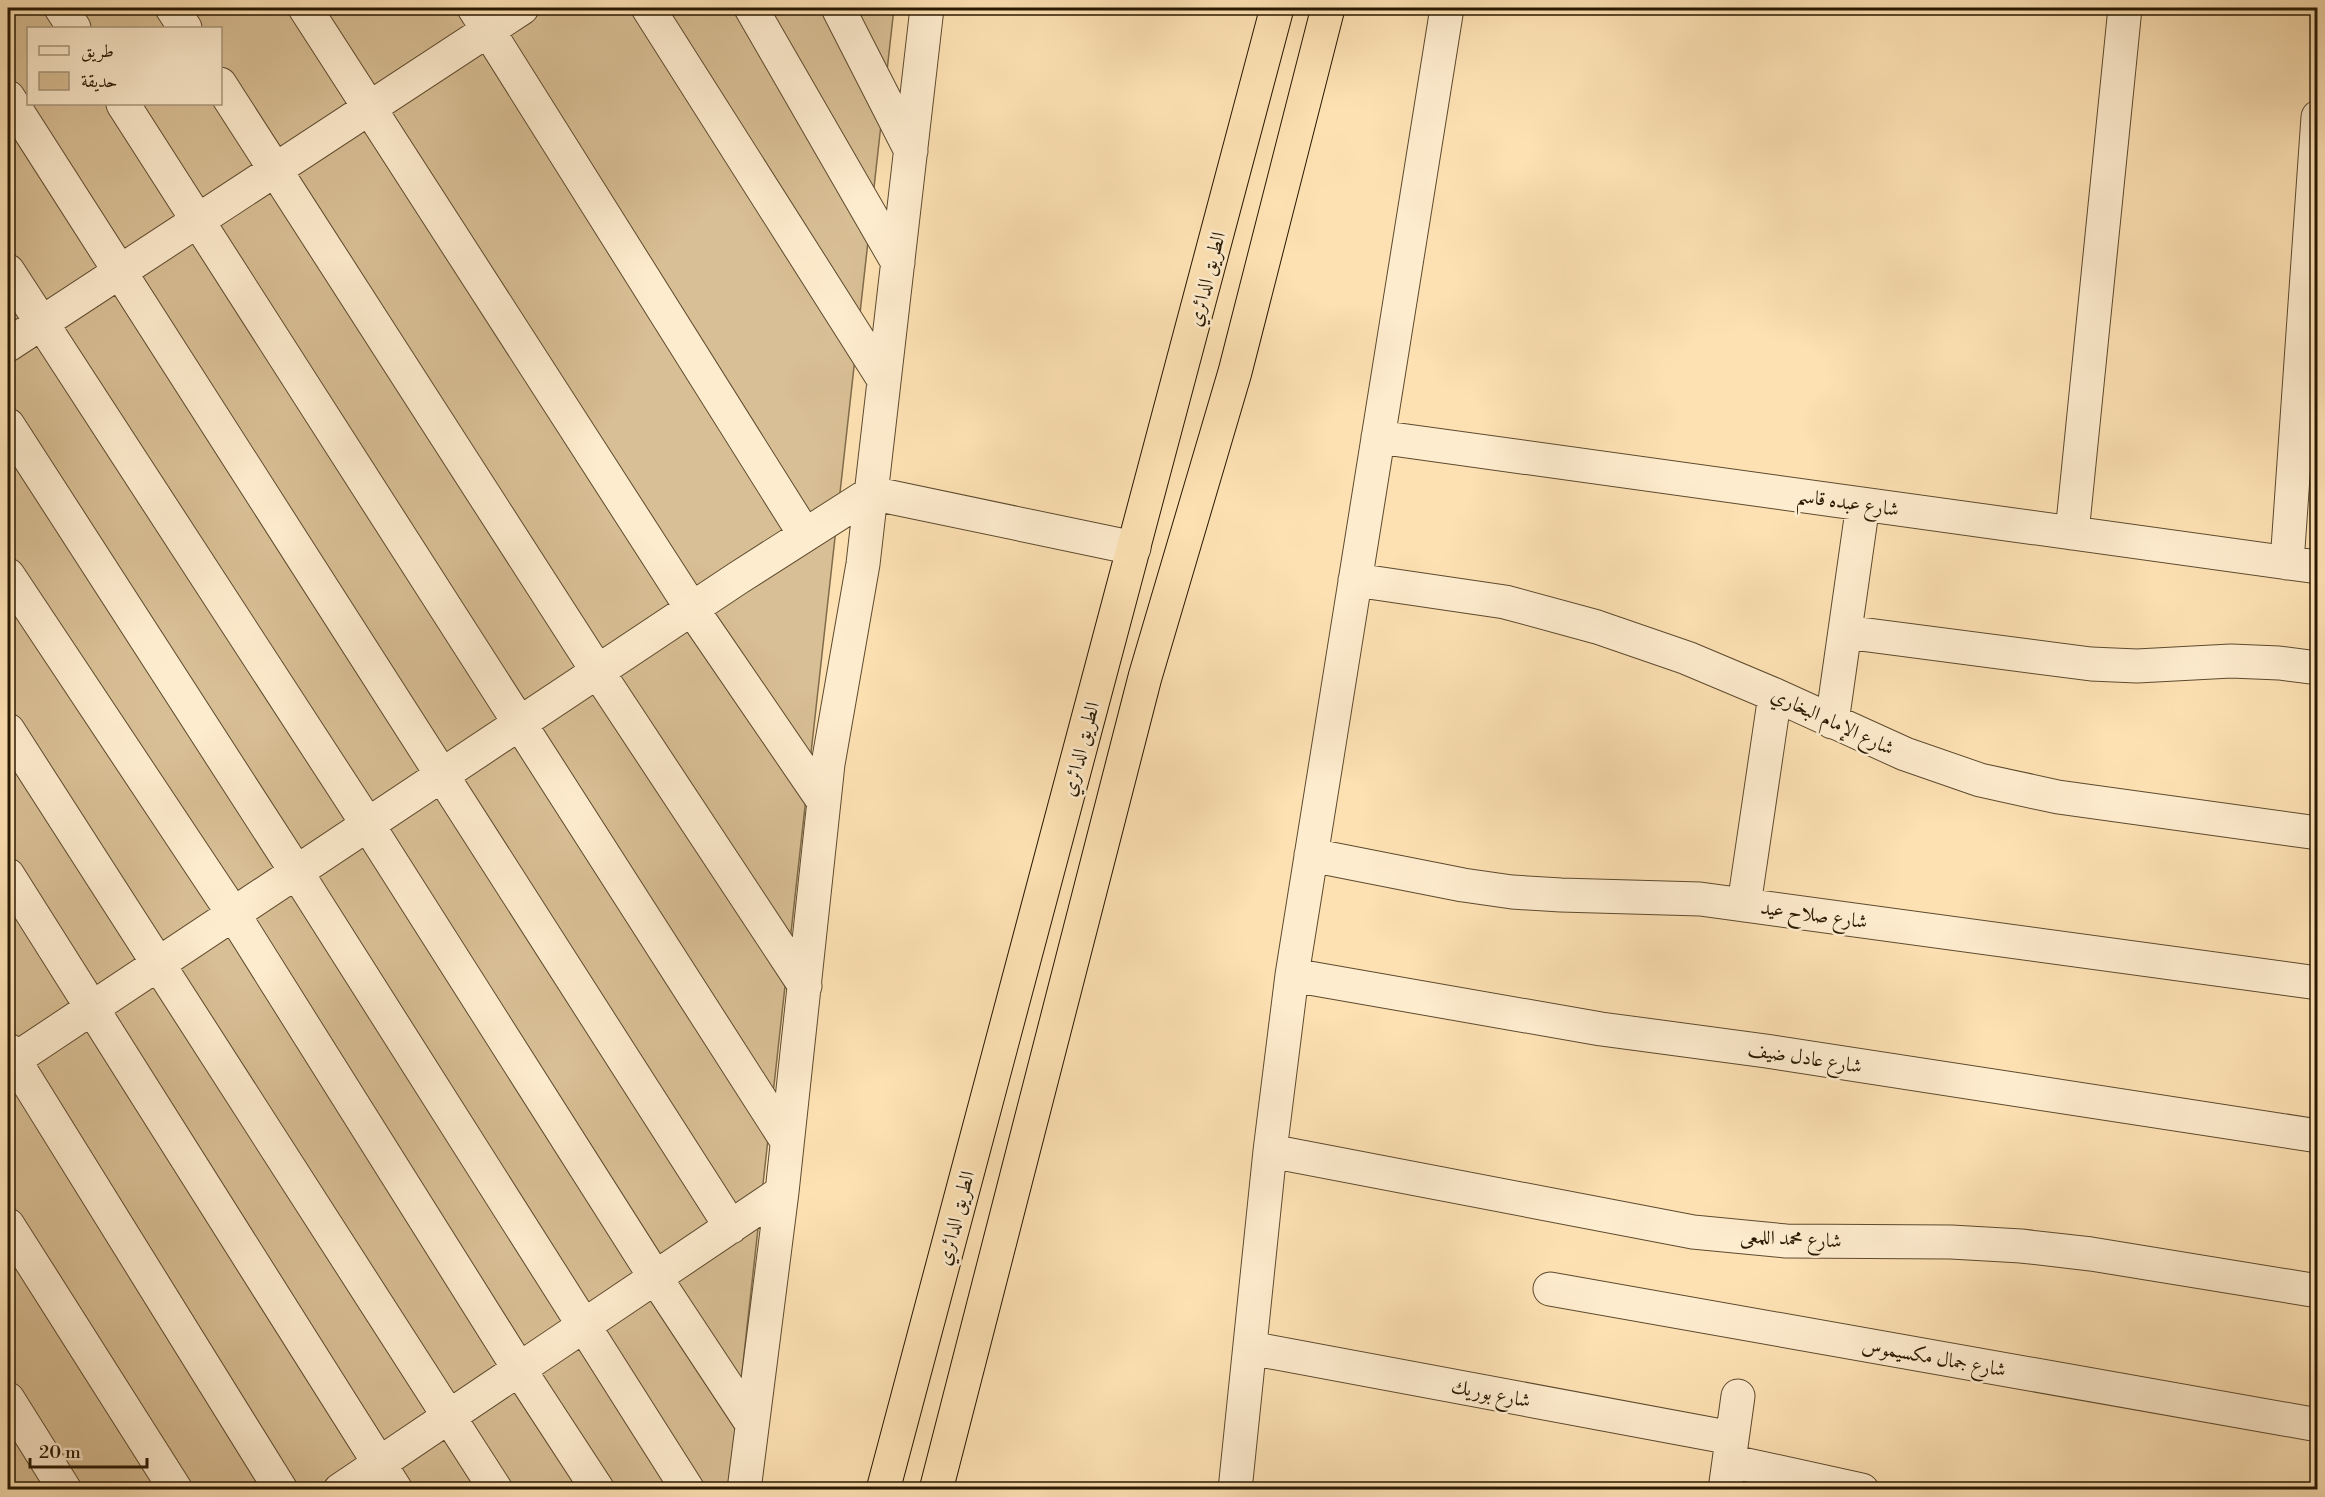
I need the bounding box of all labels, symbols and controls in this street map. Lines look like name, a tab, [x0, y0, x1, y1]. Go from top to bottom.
legend	[27, 27, 222, 105]
text: طريق	[81, 40, 114, 63]
text: حديقة	[81, 70, 117, 93]
street label: الطريق الدائري	[1183, 230, 1234, 330]
street label: شارع عبده قاسم	[1794, 484, 1900, 529]
street label: شارع الإمام البخاري	[1765, 683, 1898, 765]
street label: الطريق الدائري	[1057, 700, 1108, 800]
street label: شارع صلاح عيد	[1758, 896, 1869, 939]
street label: شارع عادل ضيف	[1745, 1037, 1864, 1084]
street label: الطريق الدائري	[932, 1169, 983, 1269]
street label: شارع محمد اللمعى	[1739, 1224, 1842, 1259]
street label: شارع جمال مكسيموس	[1859, 1333, 2008, 1387]
street label: شارع بوريك	[1448, 1375, 1532, 1418]
scale bar	[30, 1431, 147, 1469]
text: 20 m	[39, 1441, 81, 1464]

